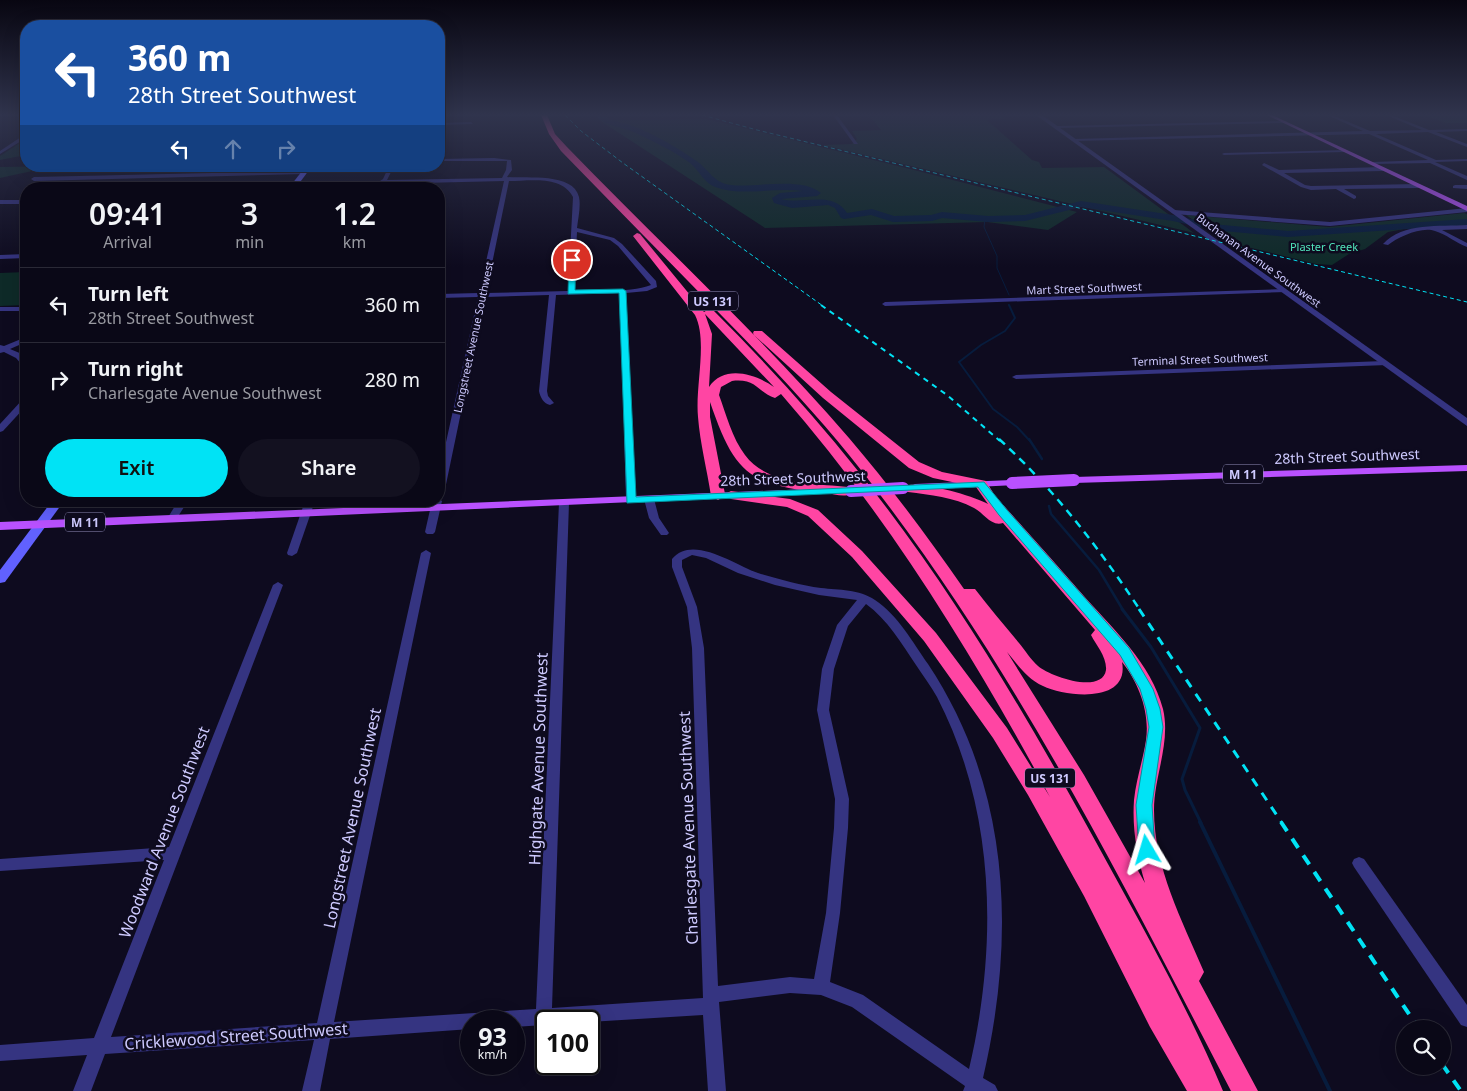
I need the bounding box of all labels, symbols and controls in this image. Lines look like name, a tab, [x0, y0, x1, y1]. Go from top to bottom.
text: 360 m	[128, 34, 231, 81]
icon: left	[45, 40, 110, 105]
text: 28th Street Southwest	[128, 79, 356, 109]
icon: left	[166, 135, 194, 163]
icon: ahead	[219, 135, 247, 163]
icon: right	[272, 135, 300, 163]
text: 09:41	[89, 193, 166, 234]
text: 3	[241, 193, 258, 234]
text: 1.2	[333, 193, 376, 234]
street label: Buchanan Avenue Southwest	[1194, 210, 1324, 310]
text: Arrival	[103, 231, 152, 253]
text: min	[235, 231, 264, 253]
text: km	[343, 231, 366, 253]
pin	[551, 239, 593, 281]
park label: Plaster Creek	[1290, 239, 1358, 254]
icon: arrive	[558, 246, 586, 274]
street label: Longstreet Avenue Southwest	[450, 260, 496, 414]
street label: Mart Street Southwest	[1026, 278, 1142, 298]
text: Turn left	[88, 281, 169, 307]
icon: left	[45, 291, 73, 319]
text: 360 m	[365, 292, 420, 318]
road number: US 131	[688, 292, 738, 310]
text: 28th Street Southwest	[88, 307, 254, 329]
street label: Terminal Street Southwest	[1132, 349, 1268, 369]
text: Turn right	[88, 356, 183, 382]
icon: right	[45, 366, 73, 394]
text: 280 m	[365, 367, 420, 393]
text: Charlesgate Avenue Southwest	[88, 382, 322, 404]
button: Exit	[45, 439, 228, 497]
button: Share	[238, 439, 420, 497]
street label: 28th Street Southwest	[1274, 444, 1420, 468]
road number: M 11	[1223, 464, 1263, 484]
street label: 28th Street Southwest	[720, 466, 866, 490]
road number: M 11	[65, 512, 105, 532]
street label: Highgate Avenue Southwest	[523, 652, 553, 866]
street label: Longstreet Avenue Southwest	[318, 706, 386, 930]
street label: Charlesgate Avenue Southwest	[673, 711, 703, 945]
street label: Woodward Avenue Southwest	[113, 723, 215, 941]
road number: US 131	[1025, 768, 1075, 788]
position arrow	[1120, 823, 1172, 875]
speed limit sign: 100	[535, 1010, 600, 1075]
street label: Cricklewood Street Southwest	[124, 1017, 349, 1055]
text: 93	[478, 1019, 507, 1053]
map controls	[1396, 1020, 1451, 1075]
button: search	[1396, 1020, 1451, 1075]
text: km/h	[478, 1046, 507, 1063]

